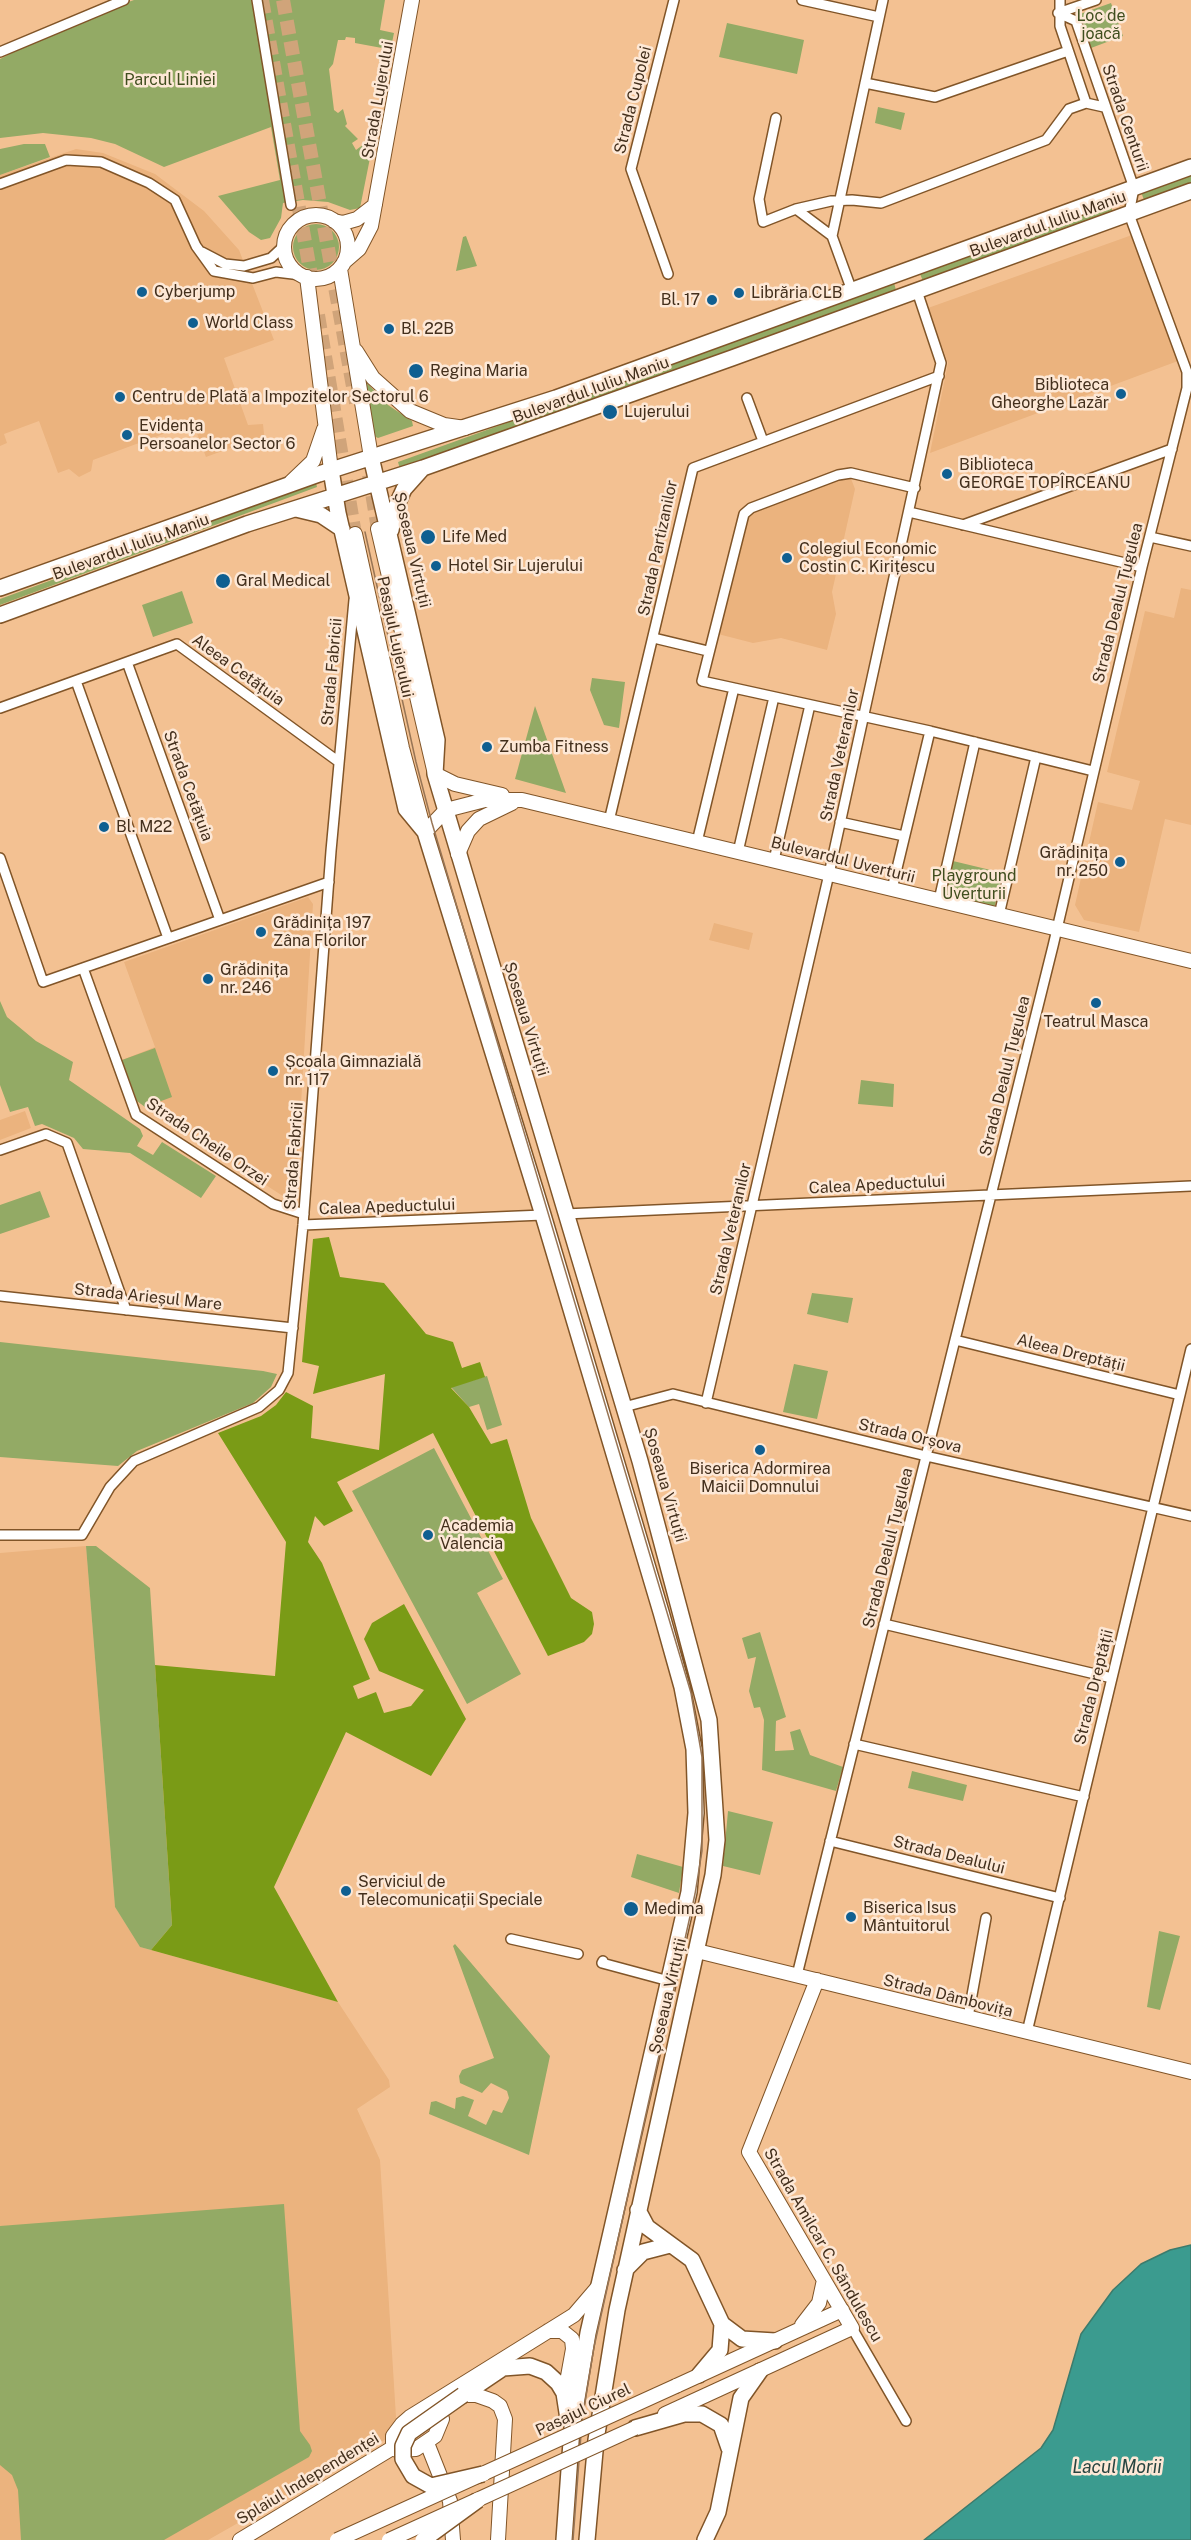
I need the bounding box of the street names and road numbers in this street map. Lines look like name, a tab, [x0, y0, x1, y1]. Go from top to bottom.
street label: Strada Lujerului	[358, 40, 398, 160]
street label: Strada Cupolei	[610, 44, 656, 156]
street label: Strada Centurii	[1098, 62, 1152, 174]
street label: Bulevardul Iuliu Maniu	[967, 187, 1129, 261]
street label: Bulevardul Iuliu Maniu	[510, 353, 672, 427]
street label: Strada Partizanilor	[634, 478, 682, 618]
street label: Șoseaua Virtuții	[389, 490, 435, 610]
street label: Bulevardul Iuliu Maniu	[50, 510, 212, 584]
street label: Strada Dealul Țugulea	[1089, 521, 1147, 685]
street label: Pasajul Lujerului	[373, 575, 417, 699]
street label: Strada Fabricii	[318, 617, 346, 727]
street label: Aleea Cetățuia	[188, 630, 288, 710]
street label: Strada Veteranilor	[817, 687, 863, 823]
street label: Strada Cetățuia	[159, 728, 217, 844]
street label: Bulevardul Uverturii	[769, 833, 917, 887]
street label: Șoseaua Virtuții	[500, 960, 552, 1078]
street label: Strada Dealul Țugulea	[976, 994, 1034, 1158]
street label: Strada Cheile Orzei	[142, 1094, 272, 1190]
street label: Strada Fabricii	[281, 1101, 307, 1211]
street label: Strada Veteranilor	[706, 1161, 756, 1297]
street label: Calea Apeductului	[808, 1172, 946, 1198]
street label: Calea Apeductului	[318, 1195, 456, 1219]
street label: Strada Arieșul Mare	[73, 1280, 223, 1314]
street label: Aleea Dreptății	[1015, 1330, 1127, 1376]
street label: Strada Orșova	[857, 1415, 963, 1457]
street label: Șoseaua Virtuții	[639, 1426, 691, 1544]
street label: Strada Dealul Țugulea	[859, 1466, 917, 1630]
street label: Strada Dreptății	[1070, 1627, 1118, 1747]
street label: Strada Dealului	[891, 1832, 1007, 1878]
street label: Șoseaua Virtuții	[645, 1936, 691, 2056]
street label: Strada Dâmbovița	[881, 1971, 1015, 2021]
street label: Strada Amilcar C. Săndulescu	[760, 2145, 886, 2345]
street label: Pasajul Ciurel	[532, 2380, 634, 2440]
street label: Splaiul Independenței	[233, 2429, 383, 2529]

